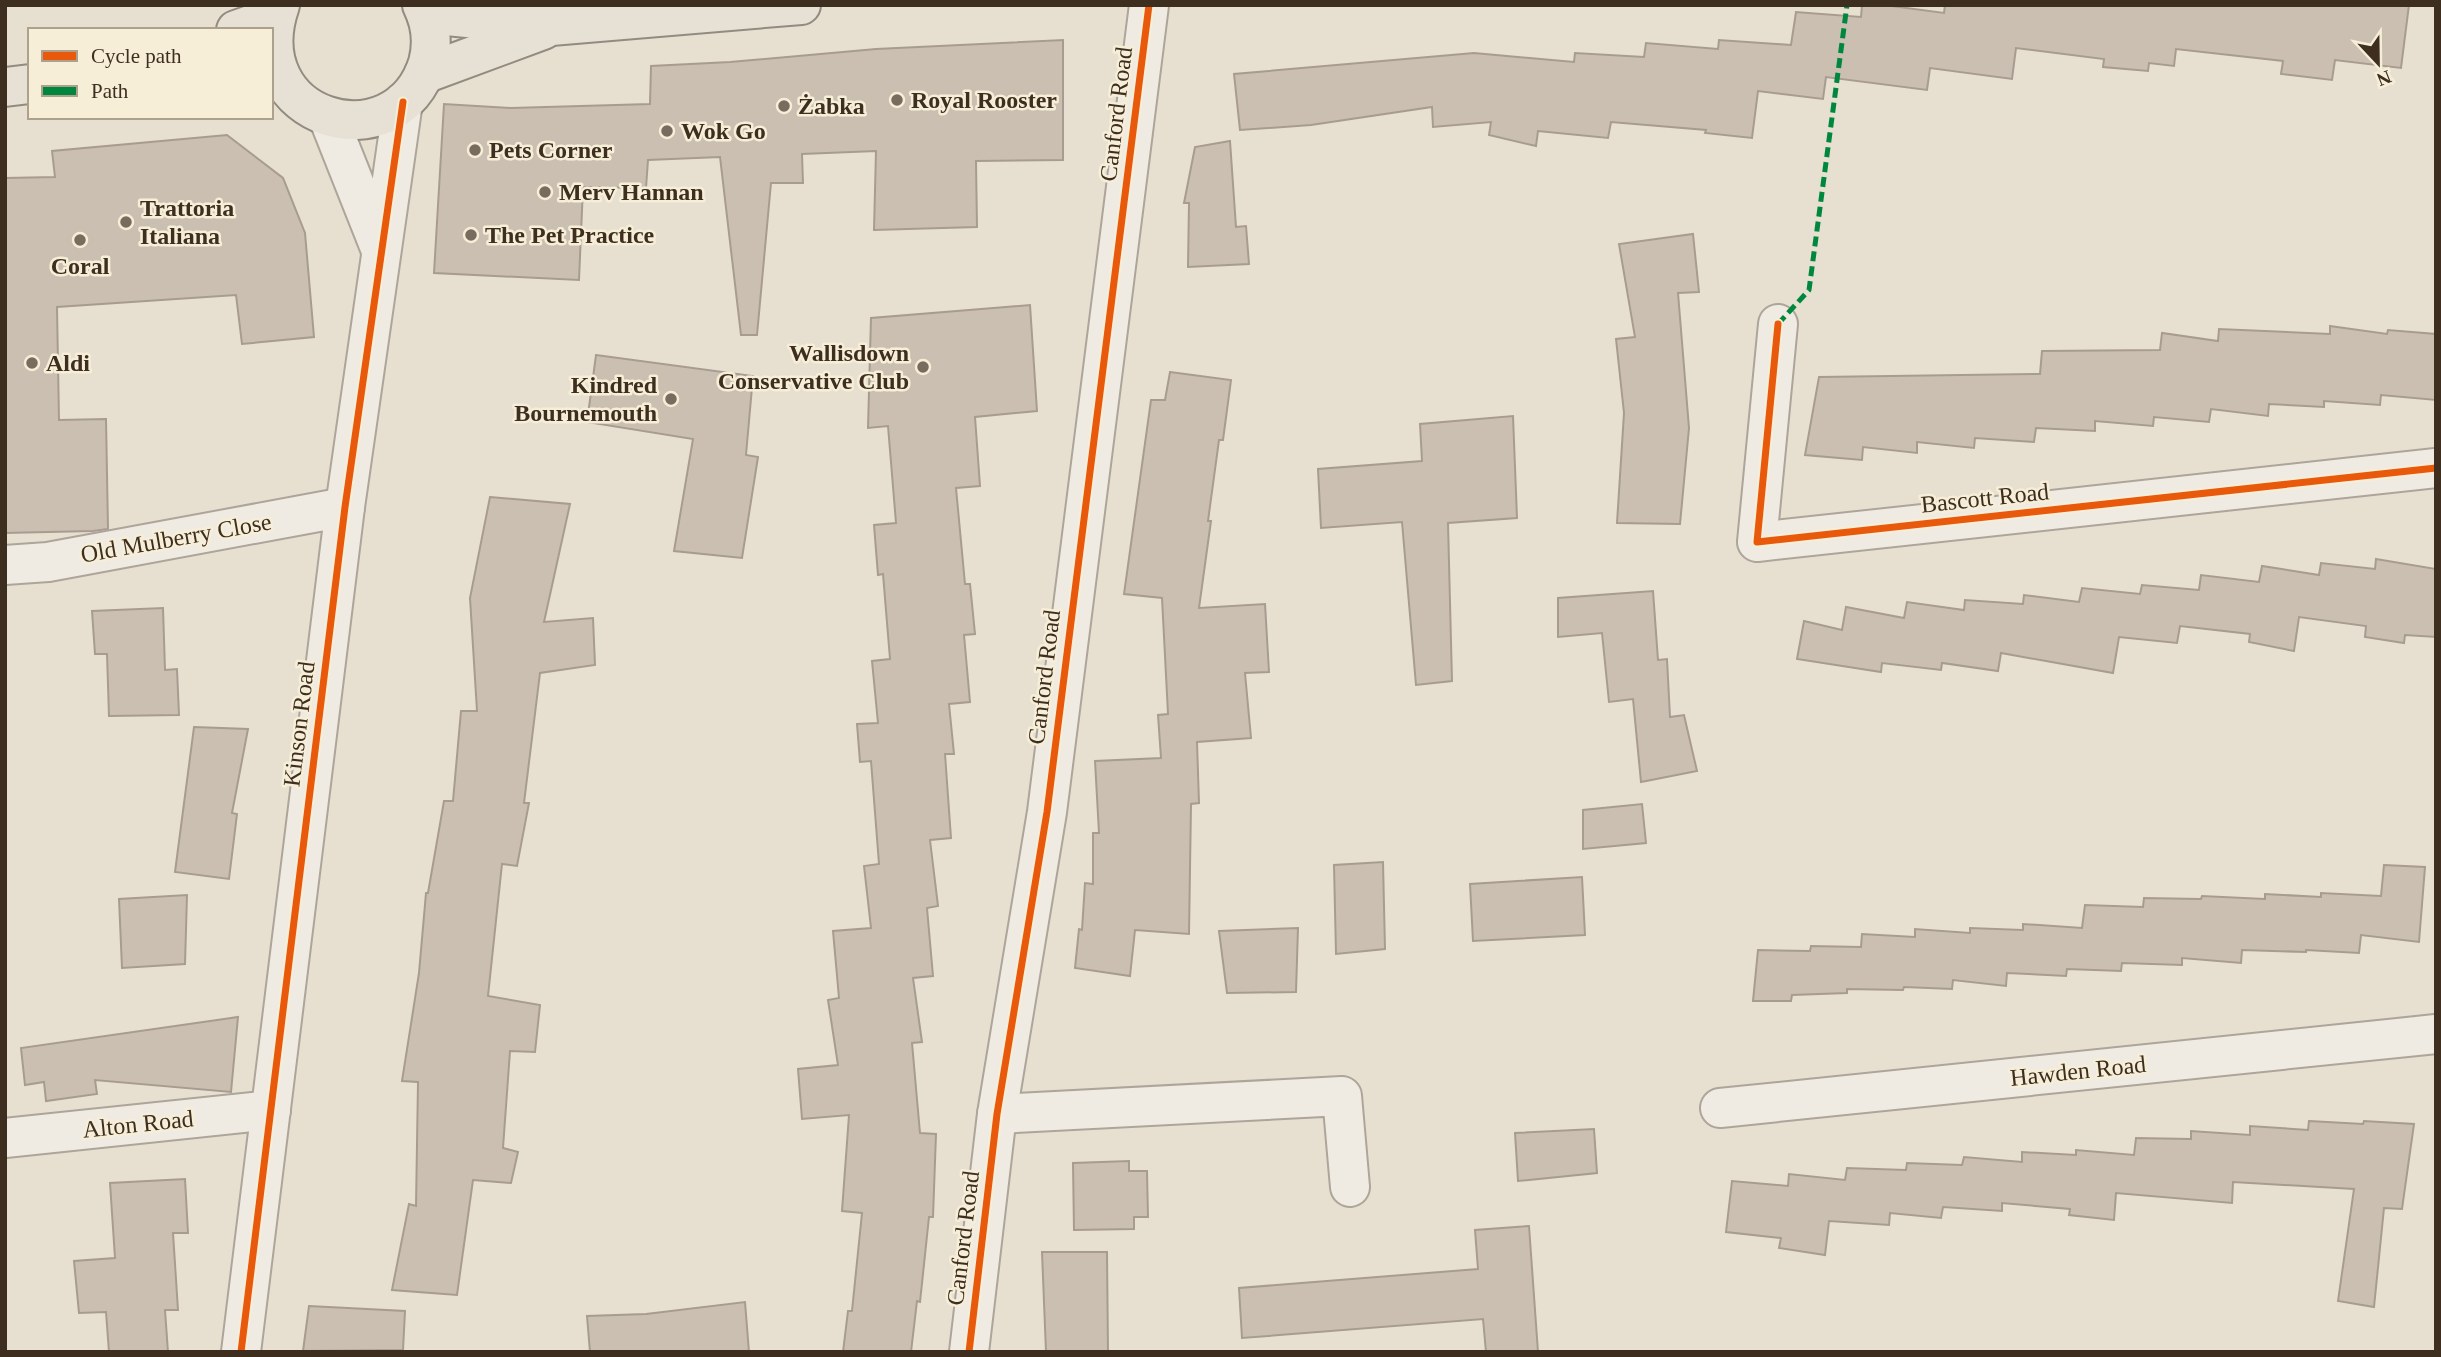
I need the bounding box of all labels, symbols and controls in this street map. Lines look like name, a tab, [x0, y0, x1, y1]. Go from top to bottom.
legend	[28, 28, 273, 119]
north arrow	[2343, 28, 2413, 98]
text: Cycle path	[91, 44, 182, 68]
street label: Canford Road	[1095, 45, 1137, 183]
text: N	[2374, 66, 2394, 91]
text: Path	[91, 79, 129, 103]
place label: Royal Rooster	[911, 87, 1057, 113]
marker: Royal Rooster	[889, 92, 905, 108]
place label: Żabka	[798, 93, 865, 119]
marker: Żabka	[776, 98, 792, 114]
place label: Wok Go	[681, 118, 766, 144]
marker: Wok Go	[659, 123, 675, 139]
place label: Pets Corner	[489, 137, 613, 163]
marker: Pets Corner	[467, 142, 483, 158]
place label: Merv Hannan	[559, 179, 704, 205]
marker: Merv Hannan	[537, 184, 553, 200]
place label: Trattoria Italiana	[140, 195, 234, 249]
marker: Trattoria Italiana	[118, 214, 134, 230]
place label: The Pet Practice	[485, 222, 655, 248]
marker: The Pet Practice	[463, 227, 479, 243]
marker: Coral	[72, 232, 88, 248]
place label: Coral	[51, 253, 110, 279]
place label: Wallisdown Conservative Club	[718, 340, 909, 394]
place label: Aldi	[46, 350, 90, 376]
marker: Aldi	[24, 355, 40, 371]
marker: Wallisdown Conservative Club	[915, 359, 931, 375]
place label: Kindred Bournemouth	[514, 372, 658, 426]
marker: Kindred Bournemouth	[663, 391, 679, 407]
street label: Bascott Road	[1920, 478, 2050, 518]
street label: Old Mulberry Close	[79, 508, 273, 568]
street label: Canford Road	[1023, 608, 1065, 746]
street label: Kinson Road	[278, 660, 320, 788]
street label: Hawden Road	[2009, 1051, 2147, 1091]
street label: Alton Road	[81, 1105, 195, 1143]
street label: Canford Road	[942, 1169, 984, 1307]

